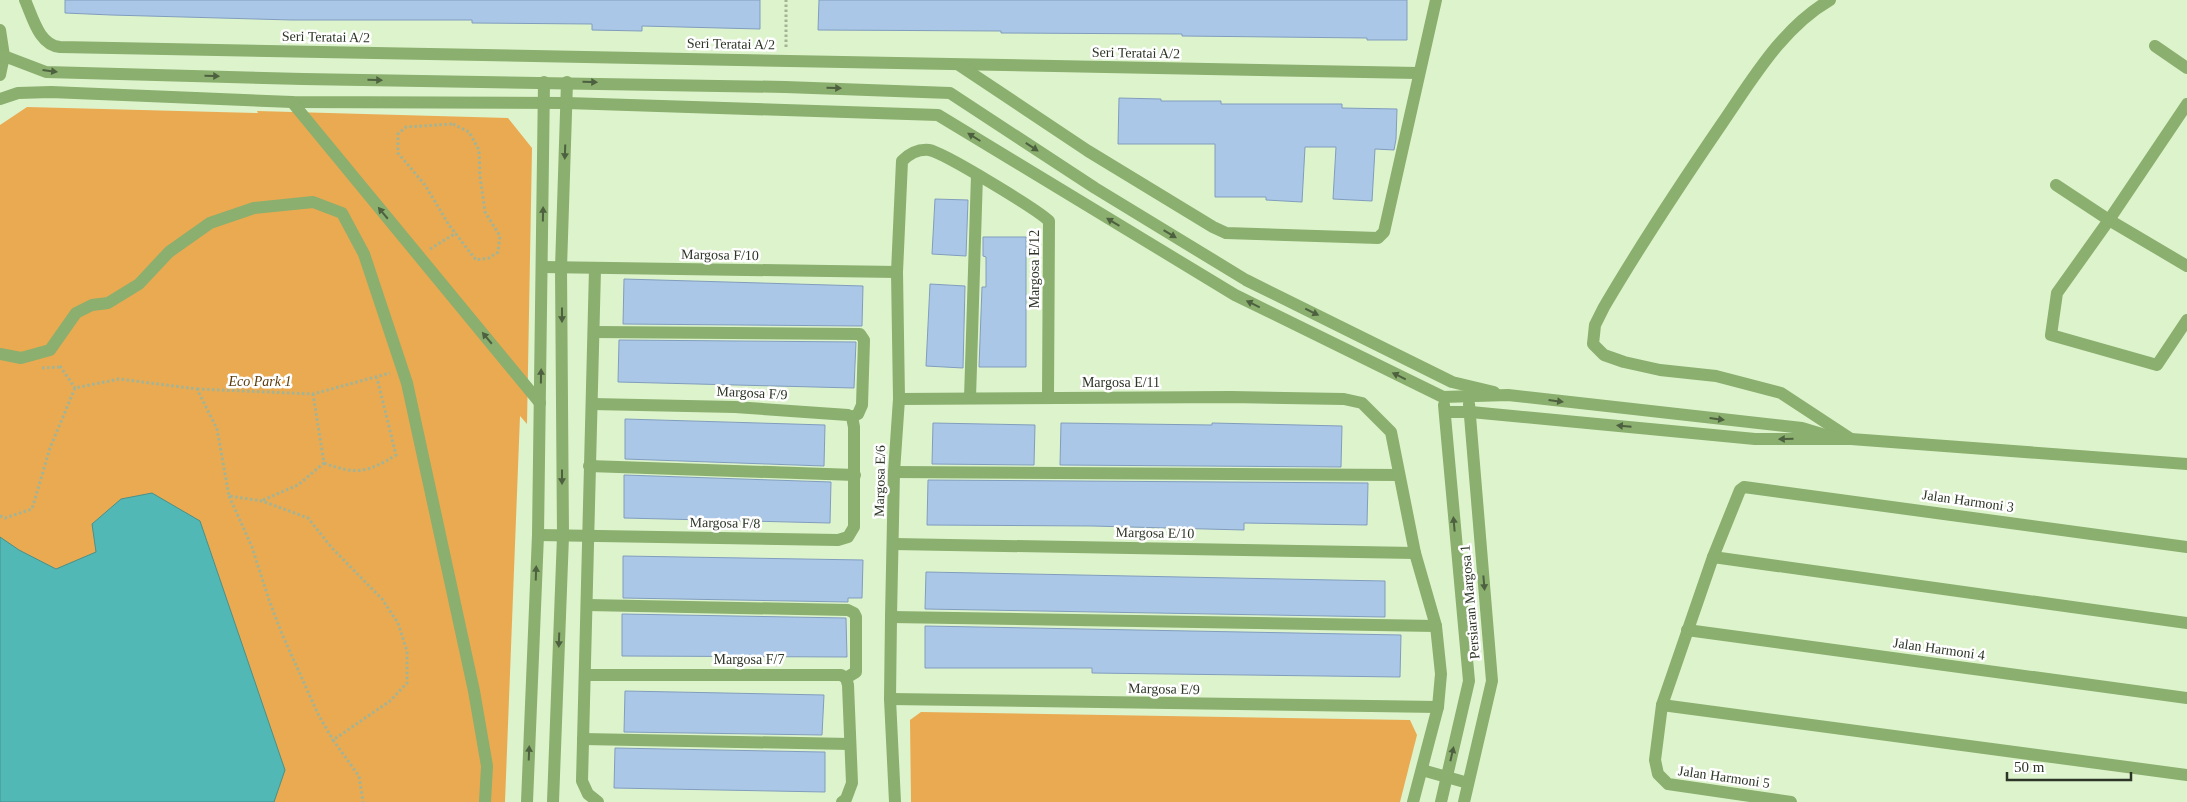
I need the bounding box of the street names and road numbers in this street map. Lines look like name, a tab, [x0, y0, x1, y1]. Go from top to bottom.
street label: Seri Teratai A/2	[282, 29, 370, 45]
street label: Seri Teratai A/2	[687, 36, 775, 52]
street label: Seri Teratai A/2	[1092, 45, 1180, 61]
street label: Margosa E/12	[1027, 230, 1042, 308]
street label: Margosa F/10	[681, 247, 759, 263]
street label: Margosa E/11	[1082, 375, 1160, 390]
street label: Margosa F/9	[716, 384, 788, 402]
street label: Margosa E/6	[872, 445, 888, 517]
street label: Jalan Harmoni 3	[1921, 487, 2015, 515]
street label: Margosa F/8	[689, 515, 761, 531]
street label: Margosa E/10	[1116, 525, 1194, 541]
street label: Persiaran Margosa 1	[1458, 544, 1482, 660]
street label: Jalan Harmoni 4	[1892, 635, 1986, 663]
street label: Margosa F/7	[714, 652, 784, 667]
street label: Margosa E/9	[1128, 681, 1200, 697]
street label: Jalan Harmoni 5	[1677, 763, 1771, 791]

